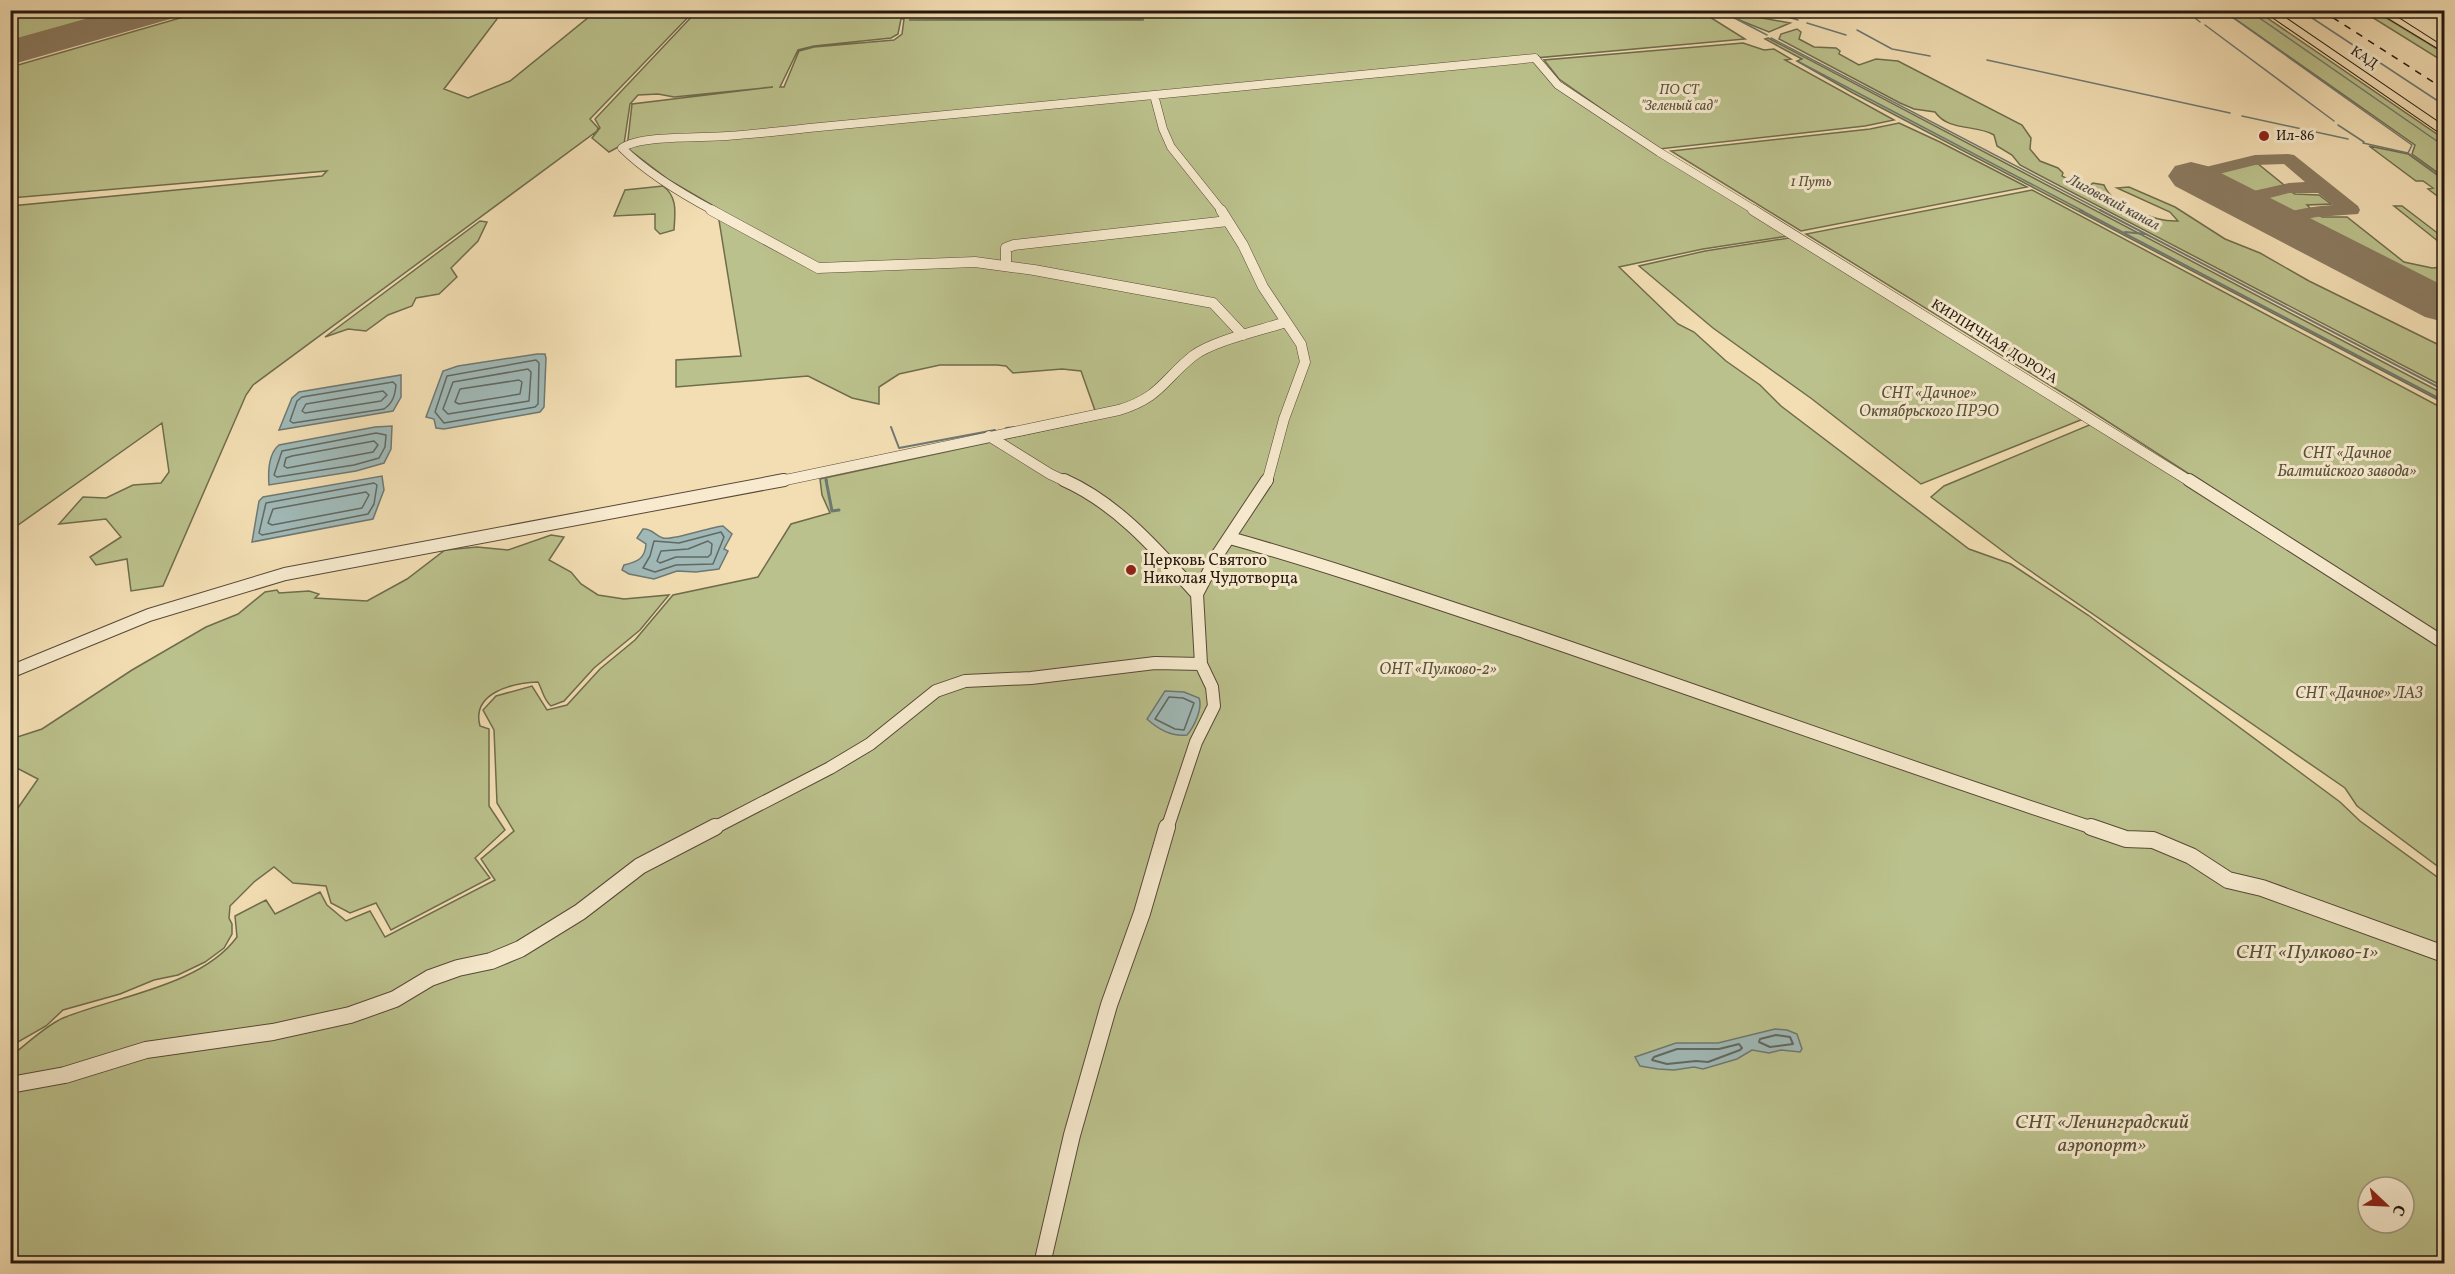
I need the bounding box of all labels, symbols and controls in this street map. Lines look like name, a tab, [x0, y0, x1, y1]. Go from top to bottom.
street label: КАД	[2346, 42, 2382, 74]
park label: ПО СТ "Зеленый сад"	[1641, 81, 1719, 116]
place label: Ил-86	[2276, 127, 2314, 146]
marker: Ил-86	[2257, 129, 2271, 143]
water label: Лиговский канал	[2062, 169, 2163, 236]
park label: 1 Путь	[1791, 173, 1832, 192]
street label: КИРПИЧНАЯ ДОРОГА	[1927, 295, 2061, 389]
park label: СНТ «Дачное» Октябрьского ПРЭО	[1859, 383, 1999, 423]
park label: СНТ «Дачное Балтийского завода»	[2277, 443, 2417, 483]
place label: Церковь Святого Николая Чудотворца	[1143, 550, 1298, 590]
marker: Церковь Святого Николая Чудотворца	[1124, 563, 1138, 577]
park label: ОНТ «Пулково-2»	[1379, 659, 1497, 681]
park label: СНТ «Дачное» ЛАЗ	[2295, 683, 2423, 705]
park label: СНТ «Пулково-1»	[2236, 939, 2379, 967]
park label: СНТ «Ленинградский аэропорт»	[2015, 1109, 2189, 1160]
north arrow	[2356, 1175, 2416, 1235]
text: С	[2386, 1201, 2410, 1219]

